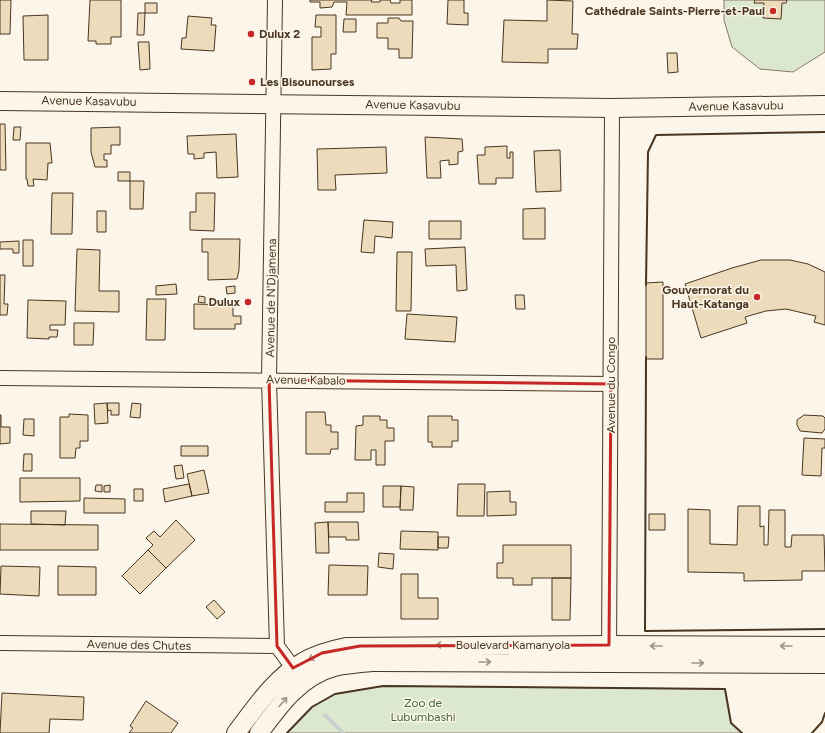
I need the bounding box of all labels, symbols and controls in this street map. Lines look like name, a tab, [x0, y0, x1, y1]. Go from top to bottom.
place label: Cathédrale Saints-Pierre-et-Paul	[585, 4, 765, 18]
marker: Cathédrale Saints-Pierre-et-Paul	[768, 6, 778, 16]
place label: Dulux 2	[259, 27, 300, 41]
marker: Dulux 2	[246, 29, 256, 39]
place label: Les Bisounourses	[260, 75, 355, 89]
marker: Les Bisounourses	[247, 77, 257, 87]
street label: Avenue Kasavubu	[41, 93, 137, 109]
street label: Avenue Kasavubu	[365, 97, 461, 113]
street label: Avenue Kasavubu	[688, 98, 784, 114]
street label: Avenue de N'Djamena	[263, 238, 279, 358]
place label: Gouvernorat du Haut-Katanga	[662, 283, 749, 311]
marker: Gouvernorat du Haut-Katanga	[752, 292, 762, 302]
place label: Dulux	[209, 295, 241, 309]
marker: Dulux	[243, 297, 253, 307]
street label: Avenue du Congo	[604, 337, 618, 433]
street label: Avenue Kabalo	[266, 372, 346, 388]
street label: Avenue des Chutes	[87, 637, 192, 653]
street label: Boulevard Kamanyola	[456, 638, 570, 652]
one-way arrow	[436, 641, 449, 649]
one-way arrow	[650, 642, 663, 650]
one-way arrow	[780, 642, 793, 650]
one-way arrow	[308, 654, 320, 661]
one-way arrow	[478, 658, 491, 666]
one-way arrow	[691, 659, 704, 667]
park label: Zoo de Lubumbashi	[390, 696, 456, 724]
one-way arrow	[278, 697, 287, 707]

